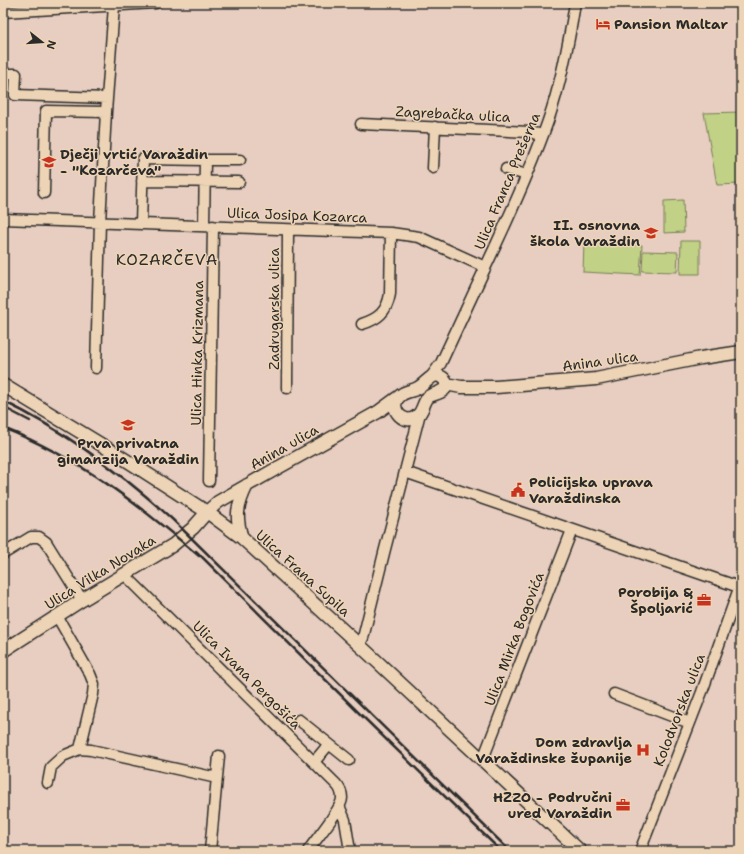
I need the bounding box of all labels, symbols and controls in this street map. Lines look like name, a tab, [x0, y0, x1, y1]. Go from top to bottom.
place label: Pansion Maltar	[614, 15, 728, 33]
hotel icon: Pansion Maltar	[595, 16, 611, 32]
north arrow	[22, 22, 62, 62]
text: N	[43, 38, 60, 51]
street label: Zagrebačka ulica	[395, 102, 511, 126]
street label: Ulica Franca Prešerna	[470, 110, 544, 252]
place label: Dječji vrtić Varaždin - "Kozarčeva"	[60, 145, 208, 179]
school or university icon: Dječji vrtić Varaždin - "Kozarčeva"	[41, 154, 57, 170]
street label: Ulica Josipa Kozarca	[227, 204, 368, 226]
place label: II. osnovna škola Varaždin	[530, 216, 640, 250]
school or university icon: II. osnovna škola Varaždin	[643, 225, 659, 241]
street label: Zadrugarska ulica	[265, 248, 283, 370]
district label: KOZARČEVA	[116, 249, 218, 270]
street label: Ulica Hinka Krizmana	[187, 280, 207, 426]
street label: Anina ulica	[561, 347, 639, 375]
school or university icon: Prva privatna gimanzija Varaždin	[120, 417, 136, 433]
street label: Anina ulica	[247, 420, 322, 474]
place label: Prva privatna gimanzija Varaždin	[57, 434, 199, 468]
place label: Policijska uprava Varaždinska	[529, 473, 653, 507]
public building icon: Policijska uprava Varaždinska	[510, 482, 526, 498]
street label: Ulica Frana Supila	[252, 526, 354, 620]
street label: Ulica Vilka Novaka	[41, 530, 159, 613]
street label: Ulica Mirka Bogovića	[480, 569, 548, 708]
place label: Porobija & Špoljarić	[618, 583, 693, 617]
office icon: Porobija & Špoljarić	[696, 592, 712, 608]
street label: Ulica Ivana Pergošića	[189, 617, 305, 733]
street label: Kolodvorska ulica	[649, 651, 709, 769]
place label: Dom zdravlja Varaždinske županije	[476, 733, 632, 767]
hospital icon: Dom zdravlja Varaždinske županije	[635, 742, 651, 758]
place label: HZZO - Područni ured Varaždin	[493, 788, 612, 822]
office icon: HZZO - Područni ured Varaždin	[615, 797, 631, 813]

